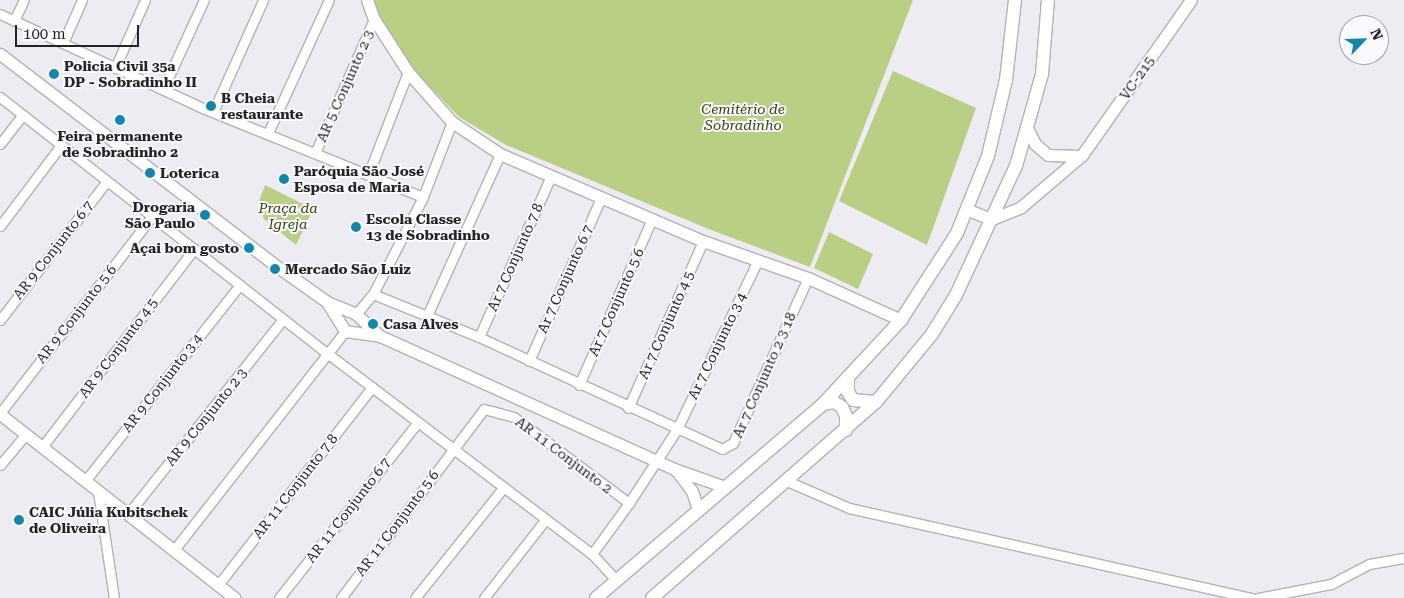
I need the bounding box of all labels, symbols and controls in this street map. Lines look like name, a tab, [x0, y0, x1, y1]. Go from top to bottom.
scale bar	[18, 15, 141, 47]
north arrow	[1339, 15, 1389, 65]
text: 100 m	[23, 25, 66, 43]
text: N	[1367, 26, 1386, 42]
street label: AR 5 Conjunto 2 3	[313, 28, 377, 144]
street label: VC-215	[1116, 53, 1158, 103]
place label: Policia Civil 35a DP - Sobradinho II	[64, 58, 197, 90]
marker: Policia Civil 35a DP - Sobradinho II	[48, 68, 60, 80]
place label: B Cheia restaurante	[221, 90, 303, 122]
marker: B Cheia restaurante	[205, 100, 217, 112]
park label: Cemitério de Sobradinho	[701, 101, 785, 134]
marker: Feira permanente de Sobradinho 2	[114, 114, 126, 126]
place label: Feira permanente de Sobradinho 2	[57, 128, 183, 160]
place label: Paróquia São José Esposa de Maria	[294, 163, 424, 196]
place label: Loterica	[160, 165, 219, 181]
marker: Loterica	[144, 167, 156, 179]
marker: Paróquia São José Esposa de Maria	[278, 173, 290, 185]
street label: AR 9 Conjunto 6 7	[9, 197, 97, 303]
place label: Drogaria São Paulo	[125, 199, 195, 232]
park label: Praça da Igreja	[258, 200, 318, 232]
street label: Ar 7 Conjunto 7 8	[484, 200, 546, 314]
marker: Drogaria São Paulo	[199, 209, 211, 221]
place label: Escola Classe 13 de Sobradinho	[366, 211, 490, 243]
marker: Escola Classe 13 de Sobradinho	[350, 221, 362, 233]
street label: Ar 7 Conjunto 6 7	[534, 222, 596, 336]
place label: Açai bom gosto	[130, 240, 239, 256]
marker: Açai bom gosto	[243, 242, 255, 254]
street label: Ar 7 Conjunto 5 6	[585, 245, 647, 359]
street label: AR 9 Conjunto 5 6	[32, 261, 120, 367]
place label: Mercado São Luiz	[285, 261, 411, 277]
marker: Mercado São Luiz	[269, 263, 281, 275]
street label: Ar 7 Conjunto 4 5	[635, 268, 697, 382]
street label: Ar 7 Conjunto 3 4	[684, 290, 750, 402]
street label: AR 9 Conjunto 4 5	[75, 295, 161, 401]
street label: Ar 7 Conjunto 2 3 18	[729, 310, 799, 440]
place label: Casa Alves	[383, 316, 458, 332]
marker: Casa Alves	[367, 318, 379, 330]
street label: AR 9 Conjunto 3 4	[118, 330, 206, 436]
street label: AR 9 Conjunto 2 3	[162, 365, 250, 469]
street label: AR 11 Conjunto 2	[512, 413, 616, 497]
street label: AR 11 Conjunto 7 8	[249, 430, 341, 542]
street label: AR 11 Conjunto 6 7	[302, 454, 394, 566]
street label: AR 11 Conjunto 5 6	[352, 467, 442, 579]
place label: CAIC Júlia Kubitschek de Oliveira	[29, 504, 188, 536]
marker: CAIC Júlia Kubitschek de Oliveira	[13, 514, 25, 526]

